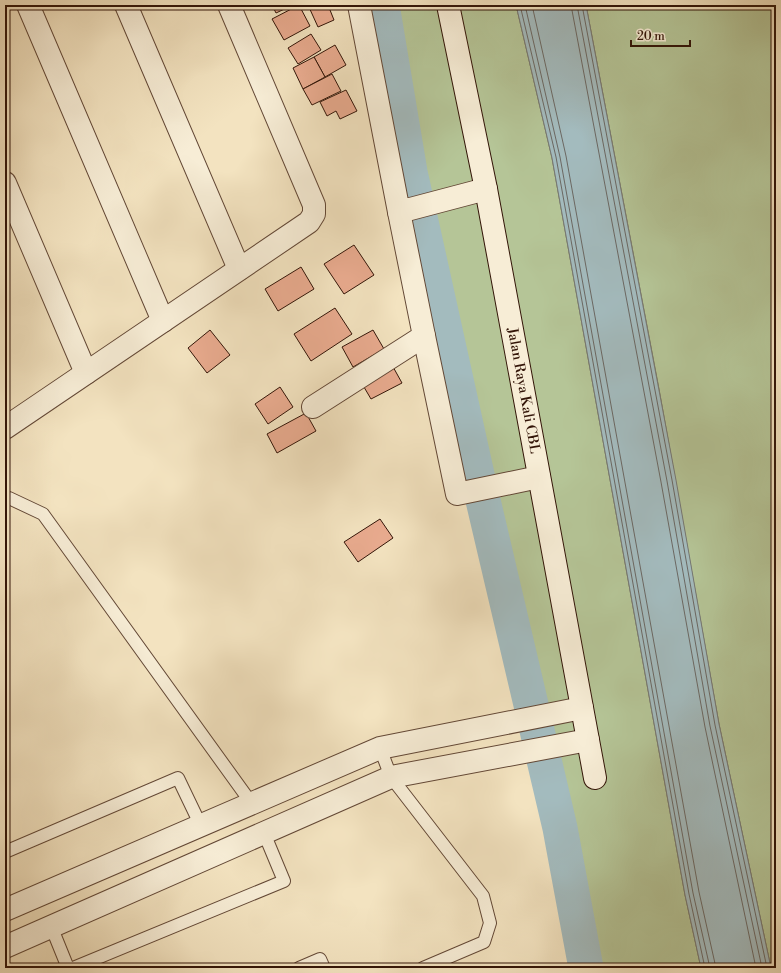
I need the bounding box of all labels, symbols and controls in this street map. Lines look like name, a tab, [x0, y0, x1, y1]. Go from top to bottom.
scale bar	[631, 22, 690, 48]
text: 20 m	[637, 29, 665, 44]
street label: Jalan Raya Kali CBL	[503, 325, 544, 455]

